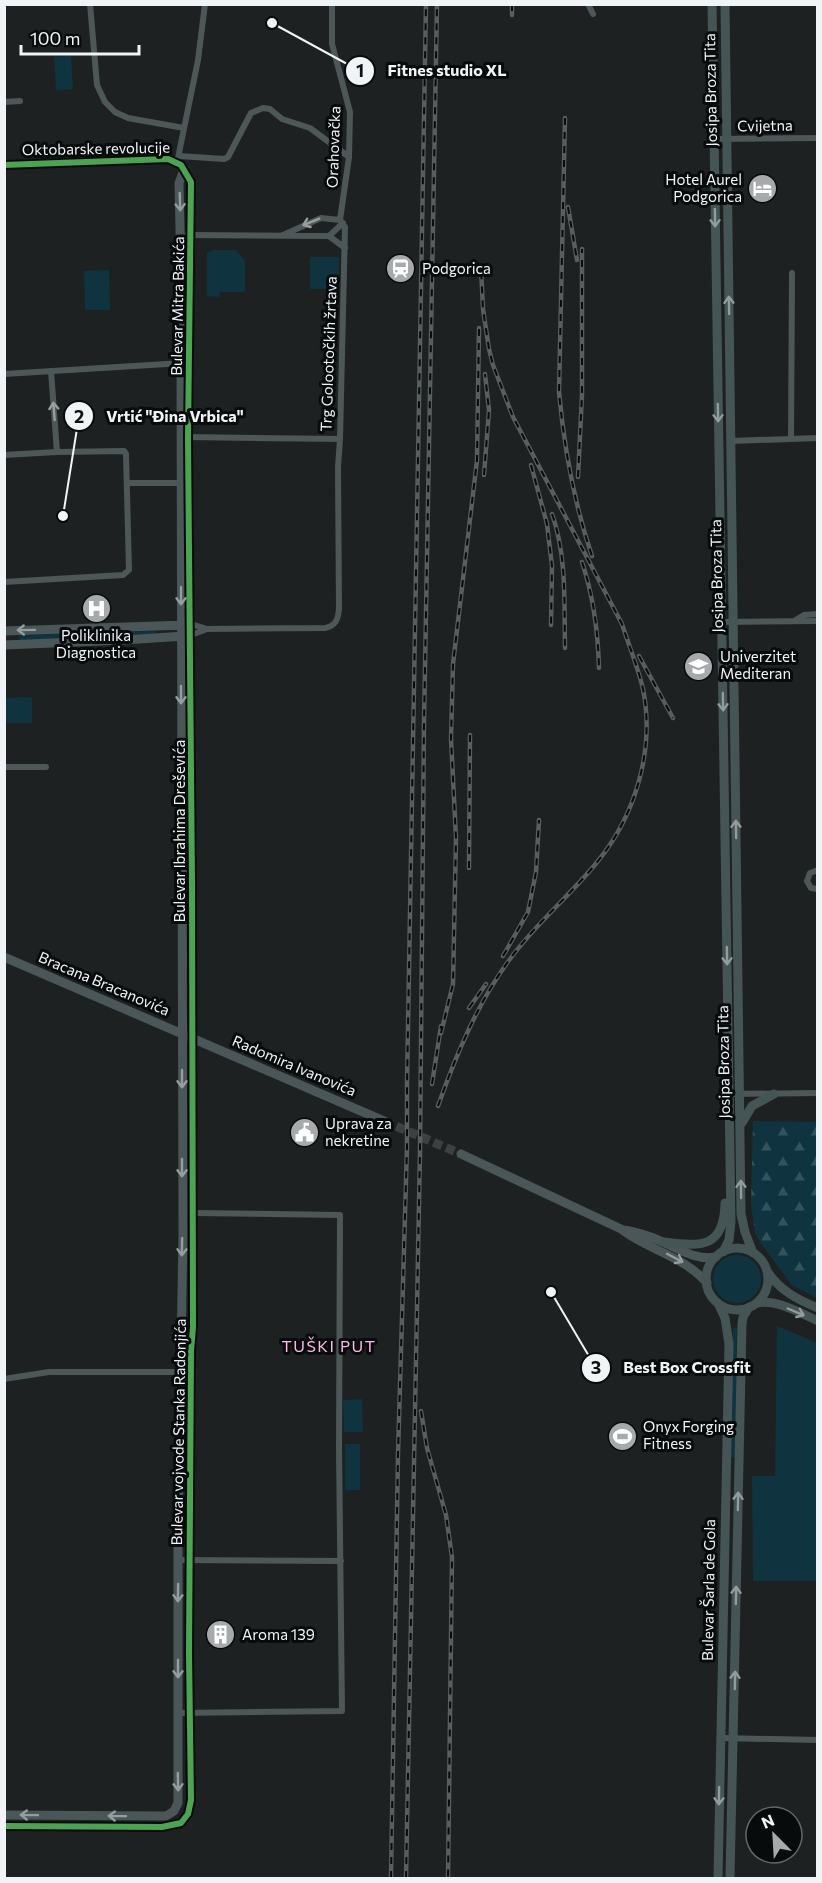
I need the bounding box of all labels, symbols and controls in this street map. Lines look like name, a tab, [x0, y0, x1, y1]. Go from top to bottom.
scale bar	[21, 18, 140, 56]
text: 100 m	[30, 27, 80, 49]
street label: Josipa Broza Tita	[700, 33, 720, 147]
callout: Fitnes studio XL	[345, 54, 518, 88]
text: 1	[356, 59, 364, 81]
text: Fitnes studio XL	[388, 60, 506, 79]
street label: Orahovačka	[323, 106, 343, 188]
street label: Cvijetna	[737, 116, 793, 134]
street label: Oktobarske revolucije	[22, 138, 170, 158]
place label: Hotel Aurel Podgorica	[665, 170, 742, 205]
hotel icon: Hotel Aurel Podgorica	[747, 173, 779, 205]
one-way arrow	[174, 191, 185, 211]
one-way arrow	[709, 208, 721, 228]
one-way arrow	[302, 217, 320, 228]
street label: Bulevar Mitra Bakića	[167, 236, 187, 376]
station icon: Podgorica	[385, 253, 417, 285]
place label: Podgorica	[422, 259, 491, 277]
street label: Trg Golootočkih žrtava	[316, 276, 340, 432]
one-way arrow	[723, 295, 735, 315]
callout: Vrtić "Đina Vrbica"	[64, 399, 256, 433]
one-way arrow	[48, 402, 59, 422]
one-way arrow	[712, 403, 724, 423]
text: 2	[74, 405, 84, 427]
text: Vrtić "Đina Vrbica"	[106, 406, 244, 425]
street label: Josipa Broza Tita	[706, 519, 726, 633]
one-way arrow	[175, 585, 187, 605]
hospital icon: Poliklinika Diagnostica	[80, 593, 112, 625]
one-way arrow	[16, 625, 36, 636]
place label: Poliklinika Diagnostica	[56, 626, 136, 661]
place label: Univerzitet Mediteran	[720, 647, 796, 682]
school or university icon: Univerzitet Mediteran	[683, 650, 715, 682]
one-way arrow	[175, 684, 187, 704]
one-way arrow	[717, 691, 728, 711]
street label: Bulevar Ibrahima Dreševića	[170, 740, 188, 922]
one-way arrow	[730, 820, 741, 840]
one-way arrow	[721, 945, 733, 965]
street label: Bracana Bracanovića	[36, 947, 173, 1019]
street label: Josipa Broza Tita	[713, 1005, 733, 1119]
street label: Radomira Ivanovića	[230, 1031, 359, 1099]
one-way arrow	[176, 1069, 188, 1089]
place label: Uprava za nekretine	[325, 1114, 392, 1149]
public building icon: Uprava za nekretine	[288, 1117, 320, 1149]
one-way arrow	[176, 1158, 188, 1178]
one-way arrow	[735, 1180, 746, 1200]
one-way arrow	[176, 1236, 188, 1256]
one-way arrow	[666, 1252, 683, 1264]
one-way arrow	[786, 1307, 805, 1318]
street label: Bulevar vojvode Stanka Radonjića	[167, 1318, 189, 1546]
district label: TUŠKI PUT	[281, 1336, 377, 1355]
callout: Best Box Crossfit	[581, 1351, 763, 1385]
text: 3	[591, 1356, 601, 1378]
text: Best Box Crossfit	[623, 1357, 751, 1376]
place label: Onyx Forging Fitness	[643, 1417, 734, 1452]
sports icon: Onyx Forging Fitness	[606, 1420, 638, 1452]
one-way arrow	[732, 1492, 744, 1512]
street label: Bulevar Šarla de Gola	[697, 1519, 718, 1661]
one-way arrow	[172, 1582, 184, 1602]
one-way arrow	[731, 1585, 742, 1605]
building icon: Aroma 139	[205, 1619, 237, 1651]
place label: Aroma 139	[242, 1625, 315, 1643]
one-way arrow	[172, 1659, 184, 1679]
one-way arrow	[729, 1670, 741, 1690]
one-way arrow	[172, 1772, 184, 1792]
one-way arrow	[714, 1786, 725, 1806]
north arrow	[744, 1805, 804, 1865]
one-way arrow	[19, 1809, 39, 1821]
one-way arrow	[107, 1810, 127, 1822]
text: N	[758, 1810, 777, 1832]

